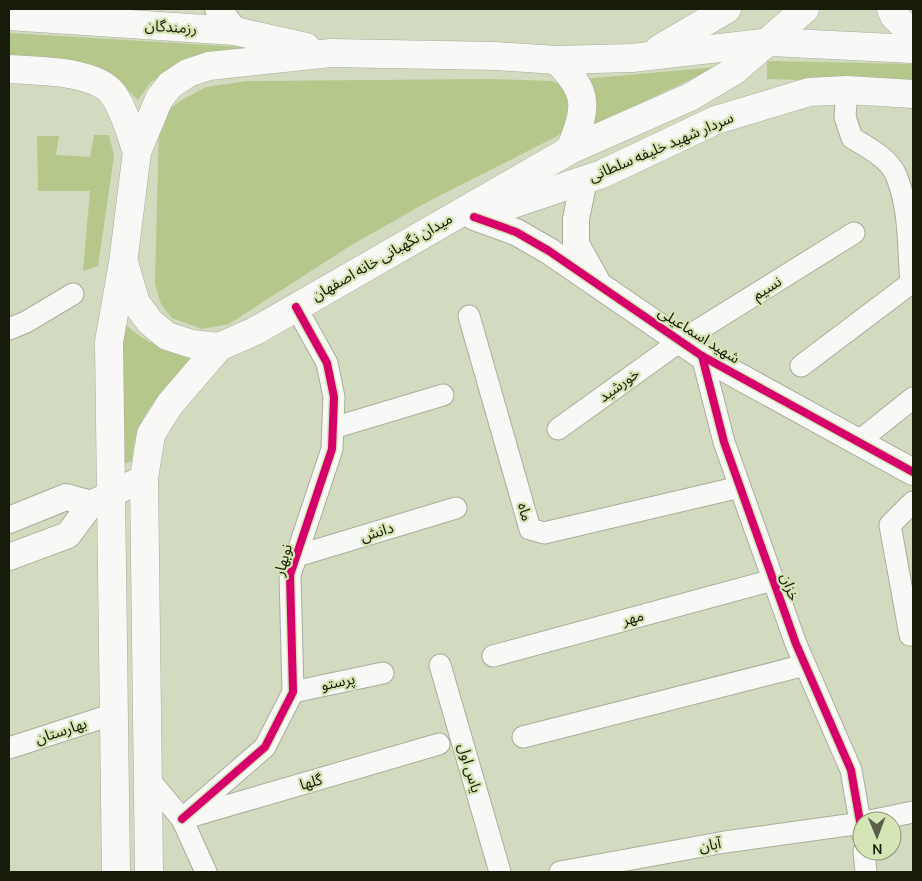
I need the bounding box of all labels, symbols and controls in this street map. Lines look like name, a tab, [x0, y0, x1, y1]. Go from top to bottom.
street label: رزمندگان	[144, 14, 198, 39]
street label: سردار شهید خلیفه سلطانی	[585, 106, 737, 187]
street label: میدان نگهبانی خانه اصفهان	[307, 208, 456, 306]
street label: نسیم	[748, 271, 786, 305]
street label: شهید اسماعیلی	[654, 301, 744, 368]
street label: خورشید	[594, 362, 644, 407]
street label: ماه	[513, 500, 538, 524]
street label: دانش	[358, 517, 396, 547]
street label: نوبهار	[268, 541, 297, 579]
street label: خزان	[776, 570, 805, 604]
street label: مهر	[619, 605, 646, 631]
street label: پرستو	[319, 668, 357, 695]
street label: بهارستان	[32, 712, 89, 749]
street label: یاس اول	[453, 741, 488, 795]
street label: گلها	[297, 768, 325, 795]
north arrow	[852, 811, 902, 861]
street label: آبان	[697, 832, 723, 857]
text: N	[872, 840, 882, 859]

